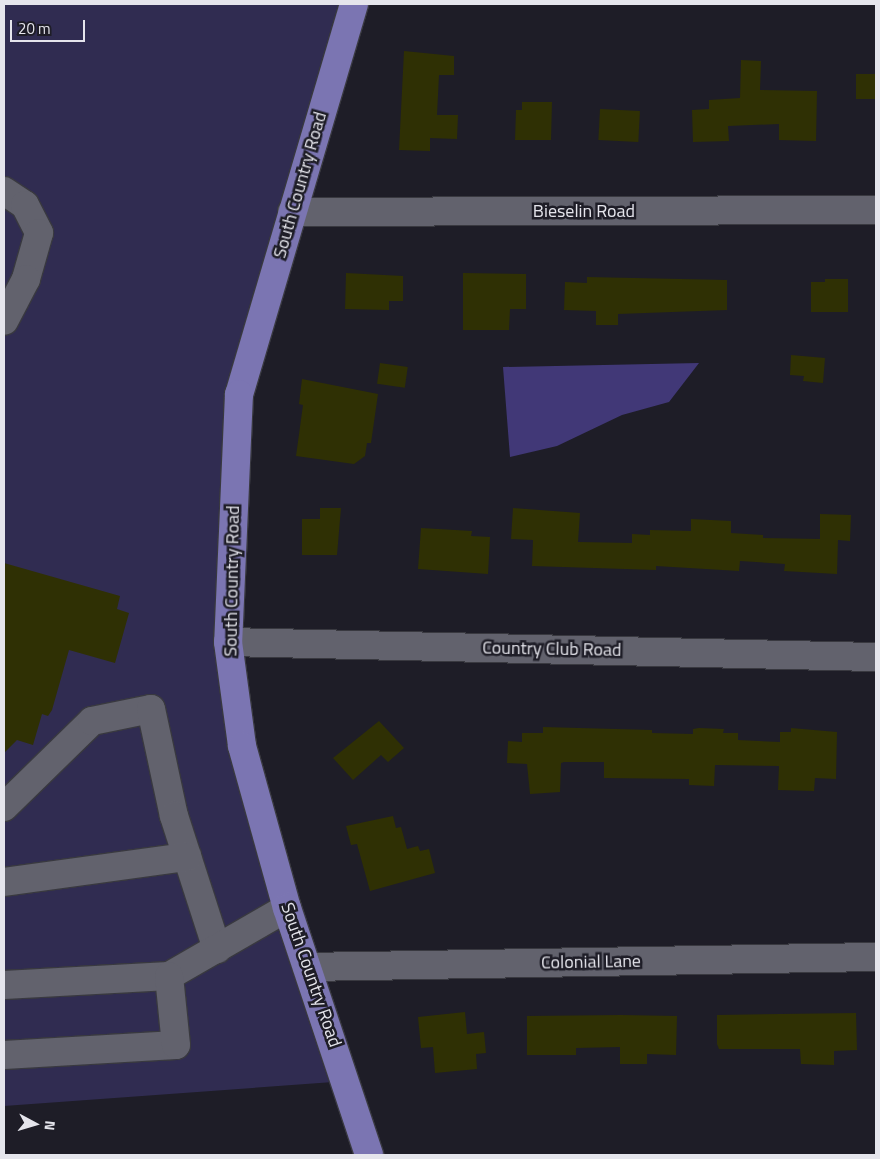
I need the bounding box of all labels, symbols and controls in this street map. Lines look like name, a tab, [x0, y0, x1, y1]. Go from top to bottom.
scale bar	[12, 10, 88, 42]
text: 20 m	[18, 17, 51, 40]
street label: South Country Road	[269, 109, 331, 261]
street label: Bieselin Road	[533, 200, 635, 222]
street label: South Country Road	[220, 505, 244, 657]
street label: Country Club Road	[482, 637, 622, 661]
street label: South Country Road	[276, 900, 346, 1050]
street label: Colonial Lane	[541, 950, 641, 974]
north arrow	[10, 1099, 60, 1149]
text: N	[39, 1120, 61, 1132]

